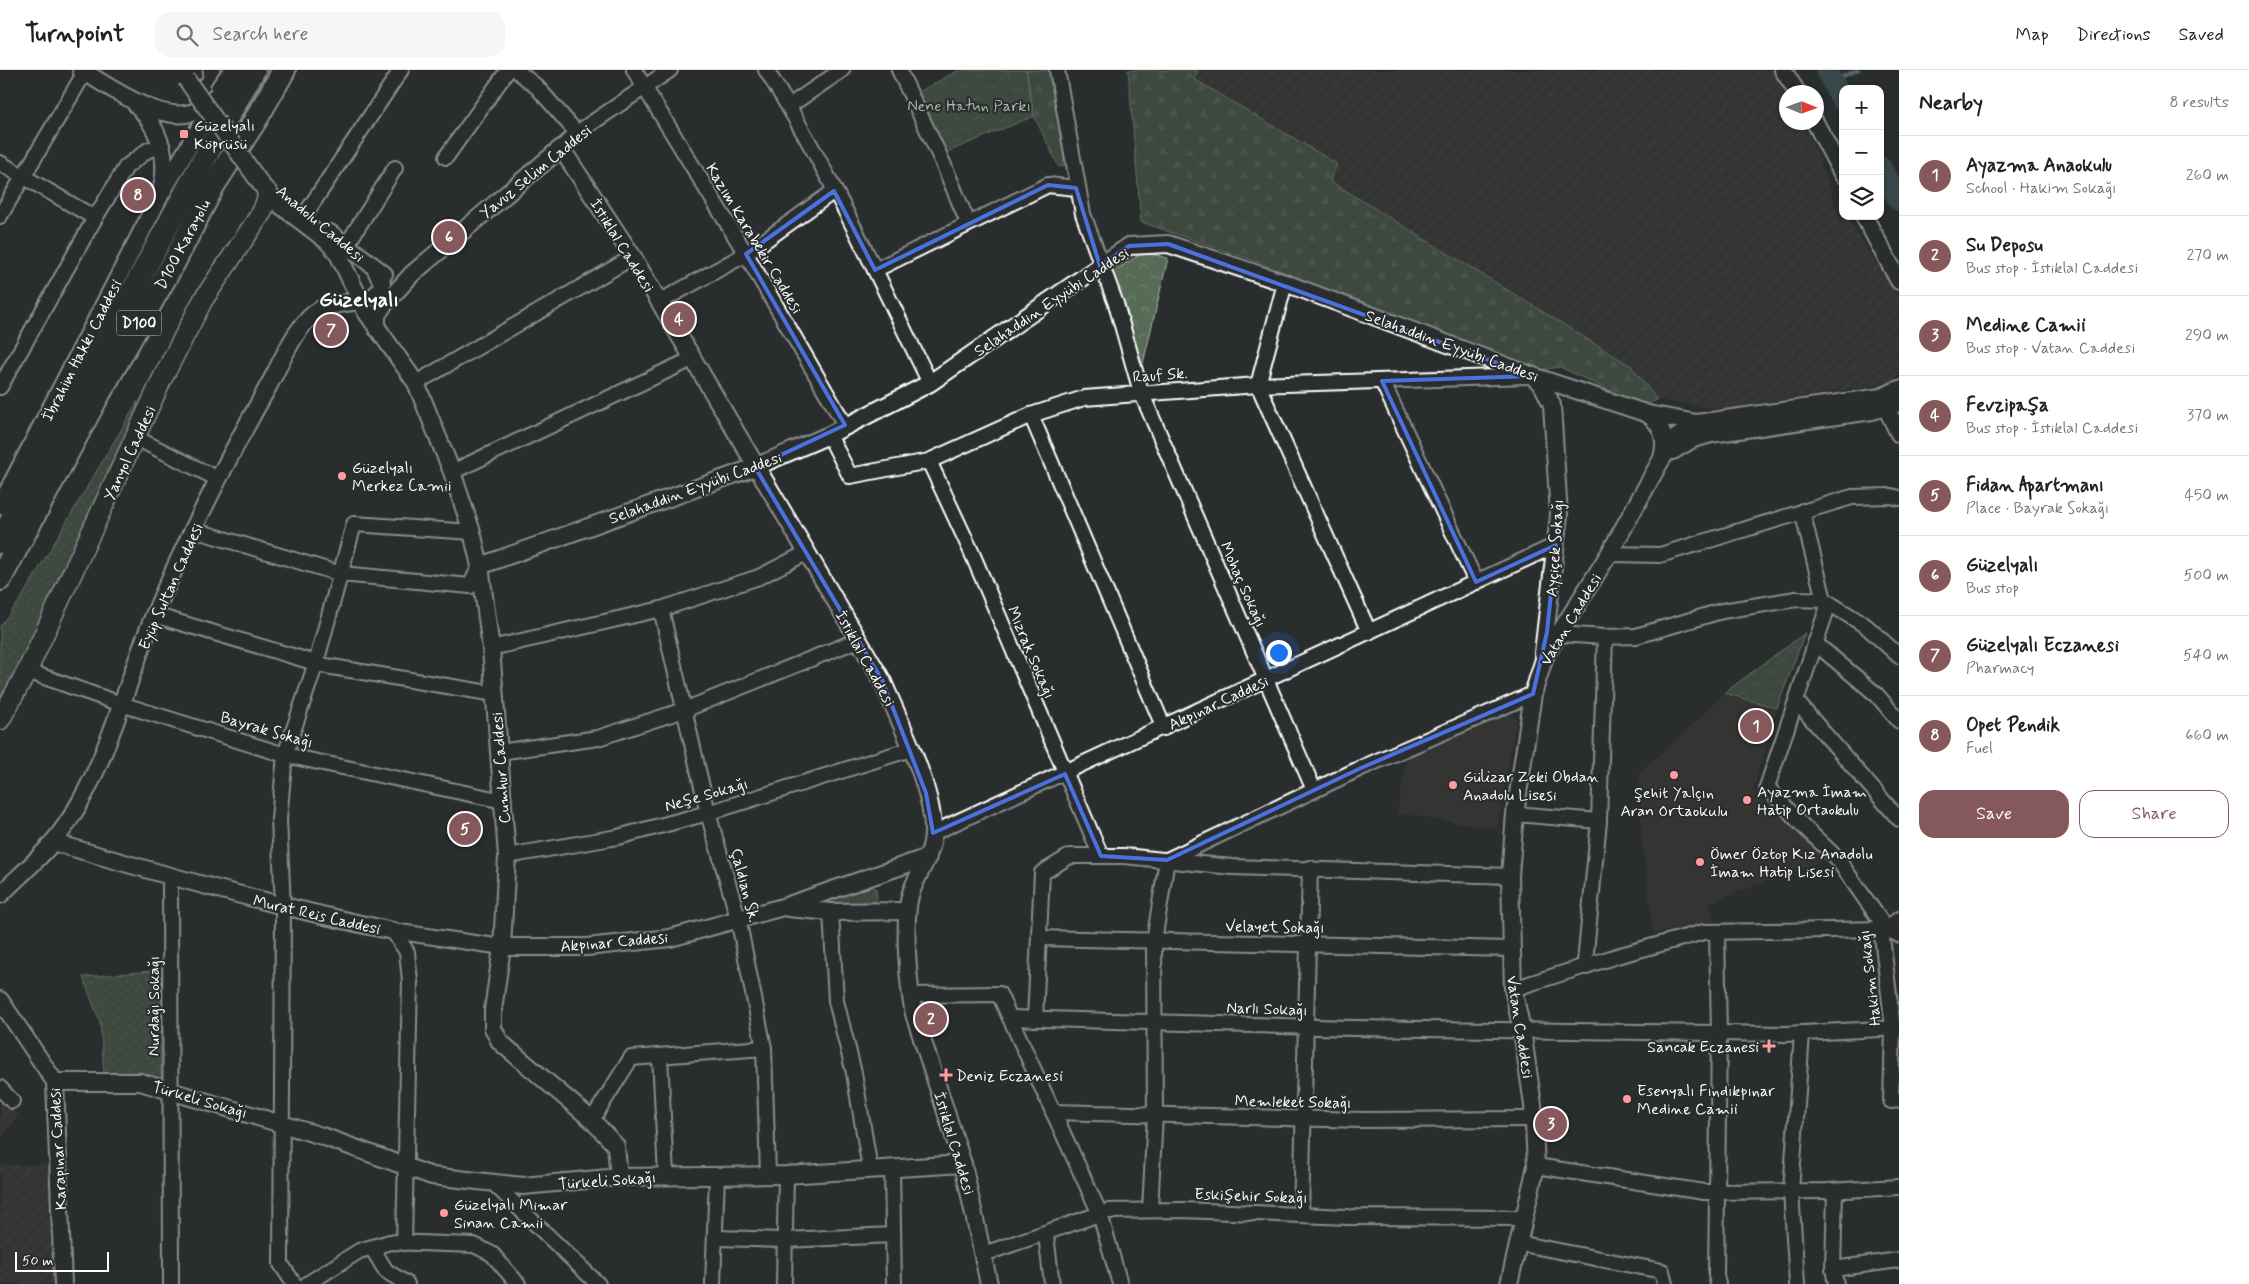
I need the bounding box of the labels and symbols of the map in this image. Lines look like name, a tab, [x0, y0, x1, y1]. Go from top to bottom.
north arrow	[1779, 85, 1824, 130]
park label: Nene Hatun Parkı	[907, 96, 1031, 117]
place label: Güzelyalı Köprüsü	[194, 116, 255, 155]
street label: Yavuz Selim Caddesi	[476, 120, 597, 224]
marker: Güzelyalı Köprüsü	[178, 128, 190, 140]
street label: Kazım Karabekir Caddesi	[700, 160, 807, 318]
pin: 8	[122, 176, 154, 214]
street label: Anadolu Caddesi	[271, 181, 369, 268]
street label: İstiklal Caddesi	[584, 195, 659, 297]
street label: D100 Karayolu	[151, 196, 216, 294]
pin: 6	[433, 218, 465, 256]
street label: Selahaddin Eyyübi Caddesi	[970, 242, 1134, 362]
street label: İbrahim Hakkı Caddesi	[37, 276, 127, 425]
district label: Güzelyalı	[319, 286, 399, 314]
pin: 4	[663, 300, 695, 338]
street label: Selahaddin Eyyübi Caddesi	[1362, 305, 1541, 388]
road number: D100	[116, 310, 162, 336]
pin: 7	[315, 311, 347, 349]
street label: Rauf Sk.	[1132, 363, 1188, 388]
street label: Yanyol Caddesi	[99, 403, 162, 505]
street label: Selahaddin Eyyübi Caddesi	[606, 447, 785, 530]
place label: Güzelyalı Merkez Camii	[352, 458, 452, 497]
marker: Güzelyalı Merkez Camii	[336, 470, 348, 482]
street label: Ayçiçek Sokağı	[1542, 498, 1569, 598]
street label: Eyüp Sultan Caddesi	[134, 520, 209, 653]
street label: Mohaç Sokağı	[1214, 539, 1271, 631]
street label: Vatan Caddesi	[1536, 570, 1607, 670]
street label: Mızrak Sokağı	[1002, 603, 1060, 702]
street label: İstiklal Caddesi	[830, 607, 900, 711]
your location	[1266, 640, 1292, 666]
street label: Akpınar Caddesi	[1165, 671, 1272, 736]
street label: Bayrak Sokağı	[218, 707, 315, 754]
pin: 1	[1740, 707, 1772, 745]
street label: Cumhur Caddesi	[487, 711, 516, 824]
place label: Gülizar Zeki Obdan Anadolu Lisesi	[1463, 767, 1600, 806]
marker: Şehit Yalçın Aran Ortaokulu	[1668, 769, 1680, 781]
street label: Neşe Sokağı	[662, 774, 751, 817]
marker: Gülizar Zeki Obdan Anadolu Lisesi	[1447, 779, 1459, 791]
place label: Ayazma İmam Hatip Ortaokulu	[1757, 782, 1867, 821]
place label: Şehit Yalçın Aran Ortaokulu	[1620, 783, 1728, 822]
marker: Ayazma İmam Hatip Ortaokulu	[1741, 794, 1753, 806]
pin: 5	[449, 810, 481, 848]
place label: Ömer Öztop Kız Anadolu İmam Hatip Lisesi	[1710, 844, 1873, 883]
street label: Çaldıan Sk.	[725, 846, 764, 925]
marker: Ömer Öztop Kız Anadolu İmam Hatip Lisesi	[1694, 856, 1706, 868]
street label: Murat Reis Caddesi	[251, 891, 383, 940]
street label: Velayet Sokağı	[1225, 916, 1325, 939]
street label: Akpınar Caddesi	[559, 927, 669, 958]
street label: Hakim Sokağı	[1854, 929, 1887, 1027]
street label: Nurdağı Sokağı	[144, 956, 165, 1056]
street label: Vatan Caddesi	[1501, 974, 1538, 1080]
street label: Narlı Sokağı	[1226, 998, 1308, 1021]
pin: 2	[915, 1000, 947, 1038]
place label: Sancak Eczanesi	[1647, 1037, 1759, 1058]
marker: Sancak Eczanesi	[1763, 1040, 1775, 1052]
place label: Deniz Eczanesi	[956, 1066, 1063, 1087]
marker: Deniz Eczanesi	[940, 1069, 952, 1081]
street label: Türkeli Sokağı	[150, 1077, 250, 1124]
place label: Esenyalı Fındıkpınar Medine Camii	[1637, 1081, 1775, 1120]
street label: Karapınar Caddesi	[45, 1087, 72, 1211]
street label: İstiklal Caddesi	[928, 1089, 979, 1198]
street label: Memleket Sokağı	[1234, 1091, 1352, 1114]
marker: Esenyalı Fındıkpınar Medine Camii	[1621, 1093, 1633, 1105]
pin: 3	[1535, 1105, 1567, 1143]
street label: Türkeli Sokağı	[557, 1168, 657, 1195]
street label: Eskişehir Sokağı	[1194, 1184, 1308, 1209]
place label: Güzelyalı Mimar Sinan Camii	[454, 1195, 568, 1234]
marker: Güzelyalı Mimar Sinan Camii	[438, 1207, 450, 1219]
scale bar	[15, 1249, 109, 1272]

